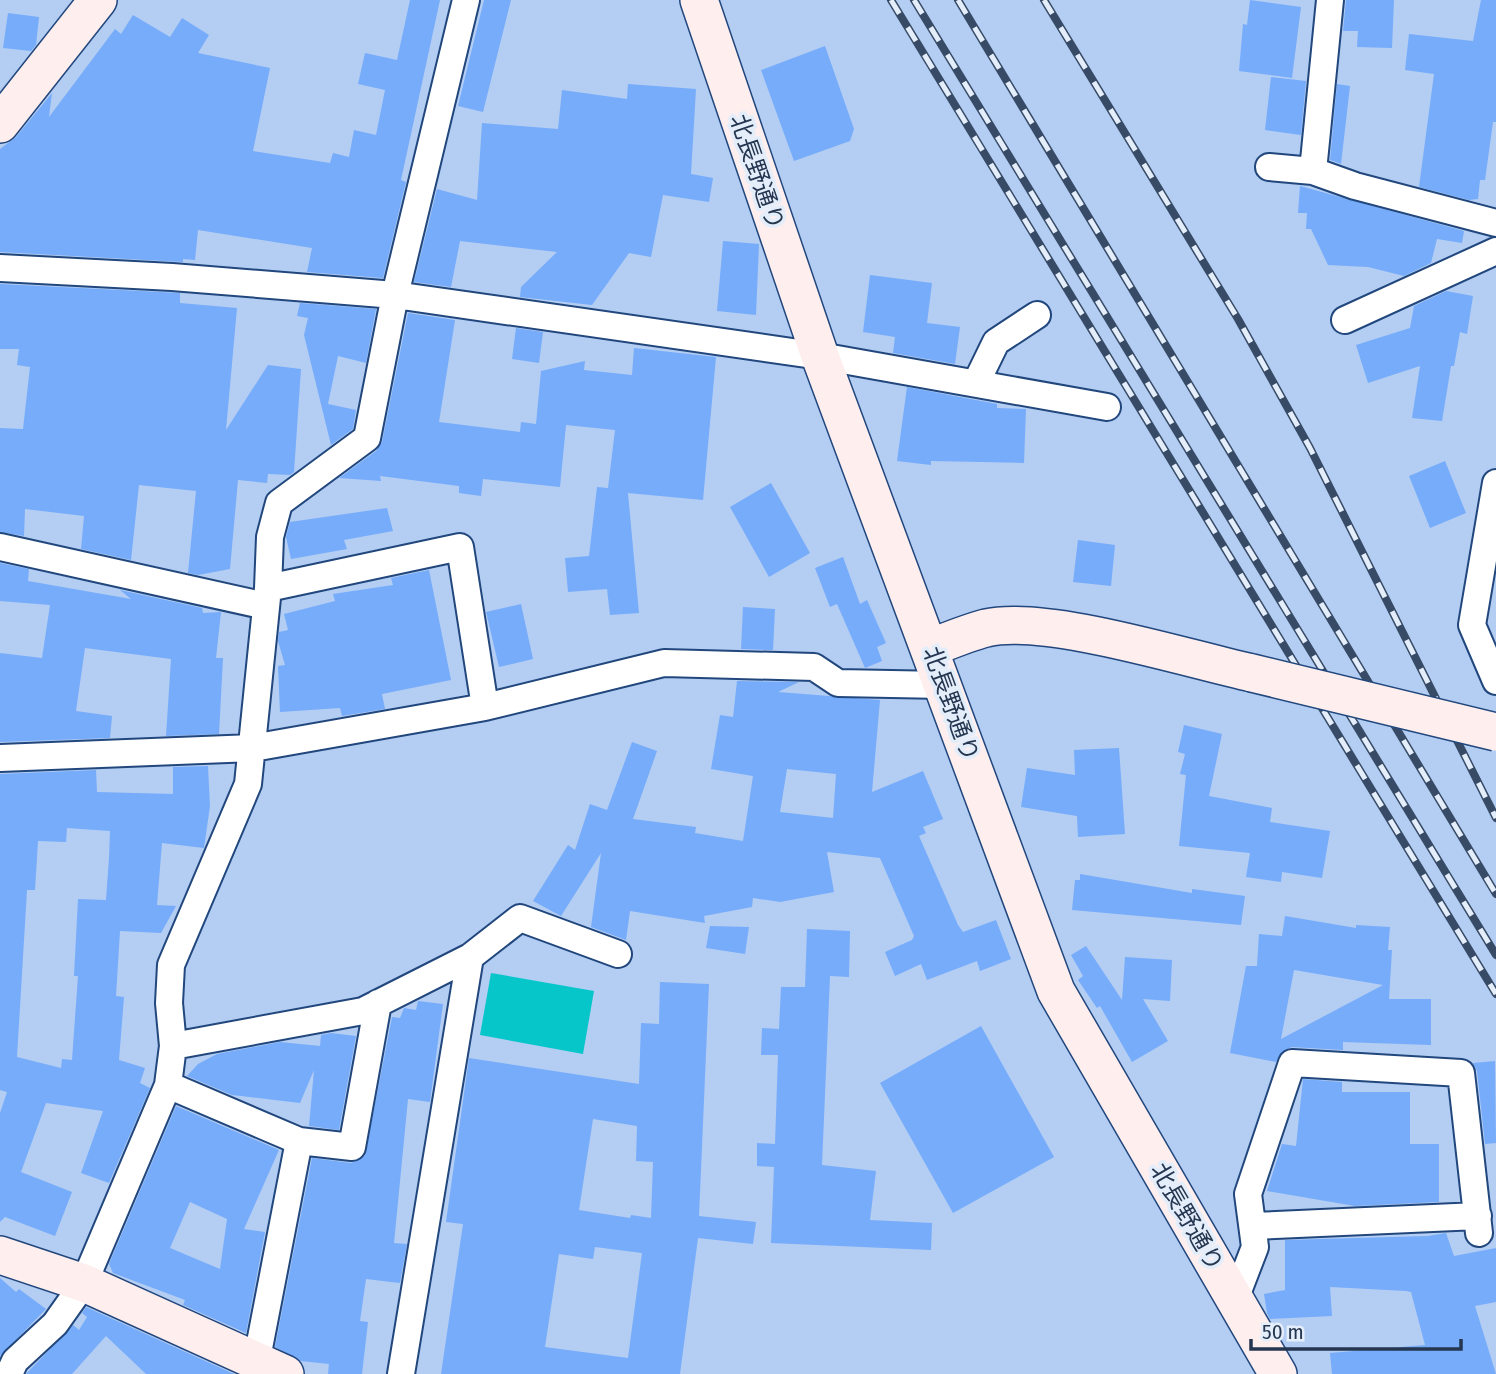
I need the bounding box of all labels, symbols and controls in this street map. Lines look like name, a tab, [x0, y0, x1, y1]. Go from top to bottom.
street label: 北長野通り	[724, 111, 790, 233]
street label: 北長野通り	[917, 643, 985, 765]
street label: 北長野通り	[1145, 1158, 1229, 1276]
scale bar	[1251, 1308, 1461, 1352]
text: 50 m	[1262, 1319, 1304, 1345]

